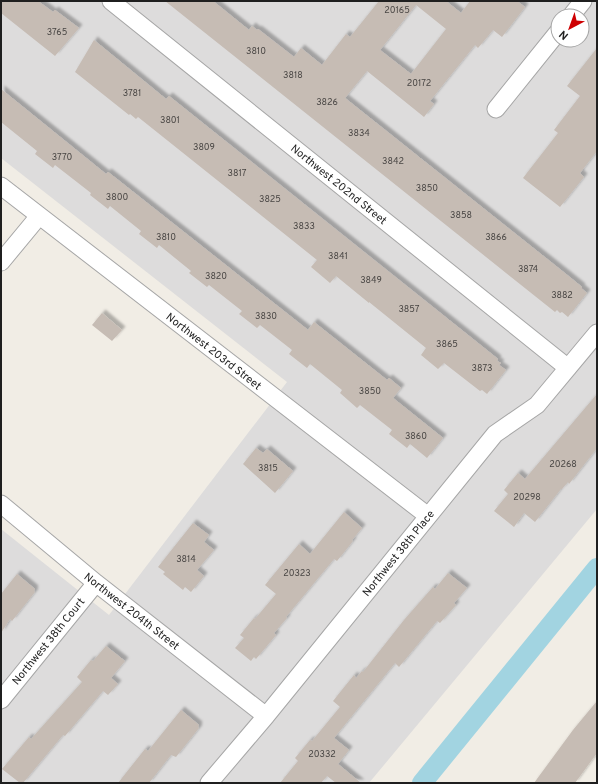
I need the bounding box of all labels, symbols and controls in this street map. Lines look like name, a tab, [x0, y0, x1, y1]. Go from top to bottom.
house number: 20165	[384, 5, 410, 16]
north arrow	[550, 8, 590, 48]
house number: 3765	[47, 27, 67, 38]
text: N	[557, 27, 572, 43]
house number: 3810	[246, 46, 266, 57]
house number: 3818	[283, 70, 303, 81]
house number: 20172	[407, 78, 431, 89]
house number: 3781	[123, 88, 141, 99]
house number: 3826	[316, 97, 338, 108]
house number: 3801	[160, 115, 180, 126]
house number: 3834	[348, 128, 370, 139]
house number: 3809	[193, 142, 215, 153]
street label: Northwest 202nd Street	[287, 142, 389, 228]
house number: 3770	[52, 152, 72, 163]
house number: 3842	[382, 156, 404, 167]
house number: 3817	[228, 168, 247, 179]
house number: 3850	[416, 183, 438, 194]
house number: 3800	[106, 192, 128, 203]
house number: 3825	[259, 194, 281, 205]
house number: 3858	[450, 210, 472, 221]
house number: 3833	[293, 221, 315, 232]
house number: 3810	[156, 232, 176, 243]
house number: 3866	[485, 232, 507, 243]
house number: 3841	[328, 251, 348, 262]
house number: 3874	[518, 264, 539, 275]
house number: 3820	[205, 271, 227, 282]
house number: 3849	[360, 275, 382, 286]
house number: 3882	[551, 290, 573, 301]
house number: 3857	[398, 304, 420, 315]
street label: Northwest 203rd Street	[163, 310, 264, 393]
house number: 3830	[255, 311, 277, 322]
house number: 3865	[436, 339, 458, 350]
house number: 3873	[472, 363, 492, 374]
house number: 3850	[359, 386, 381, 397]
house number: 3860	[405, 431, 427, 442]
house number: 20268	[549, 459, 577, 470]
house number: 3815	[258, 463, 278, 474]
house number: 20298	[513, 492, 541, 503]
street label: Northwest 38th Place	[360, 508, 438, 600]
house number: 3814	[176, 554, 196, 565]
house number: 20323	[283, 568, 311, 579]
street label: Northwest 204th Street	[81, 570, 182, 653]
street label: Northwest 38th Court	[9, 595, 88, 688]
house number: 20332	[308, 749, 336, 760]

